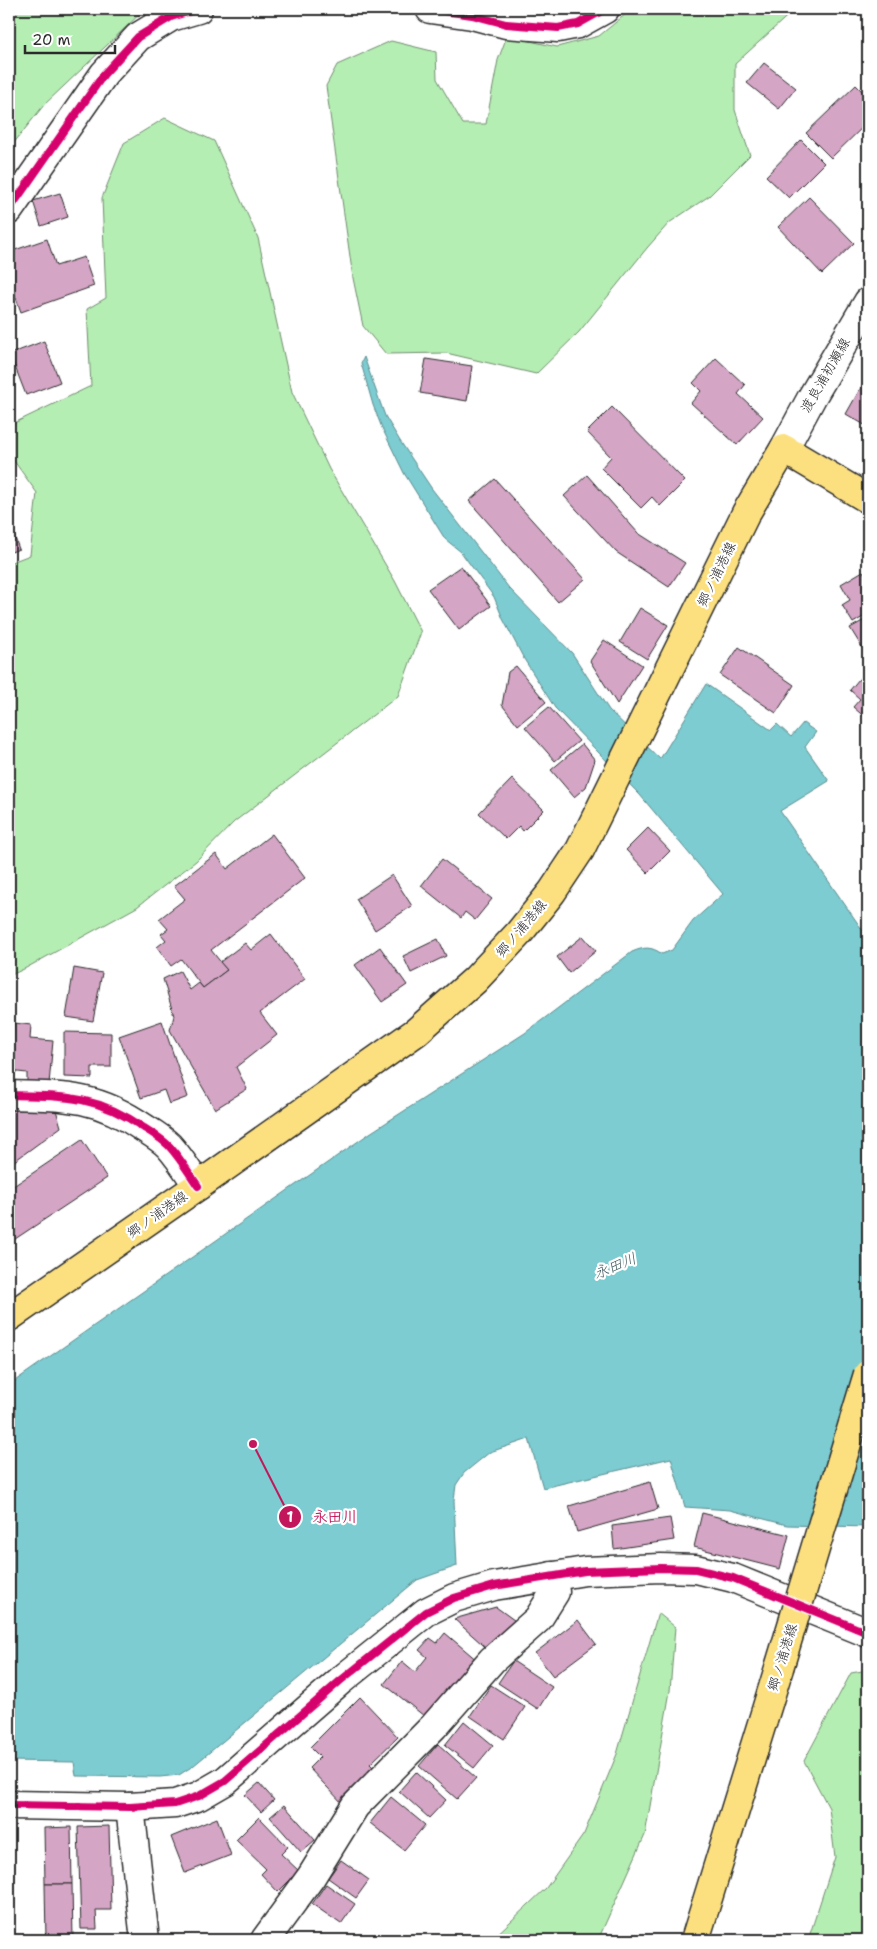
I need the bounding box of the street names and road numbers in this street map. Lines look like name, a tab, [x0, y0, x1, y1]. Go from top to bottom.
street label: 渡良浦初瀬線	[796, 334, 854, 416]
street label: 郷ノ浦港線	[693, 539, 739, 609]
street label: 郷ノ浦港線	[492, 895, 550, 961]
street label: 郷ノ浦港線	[123, 1187, 191, 1241]
street label: 郷ノ浦港線	[763, 1621, 801, 1693]

